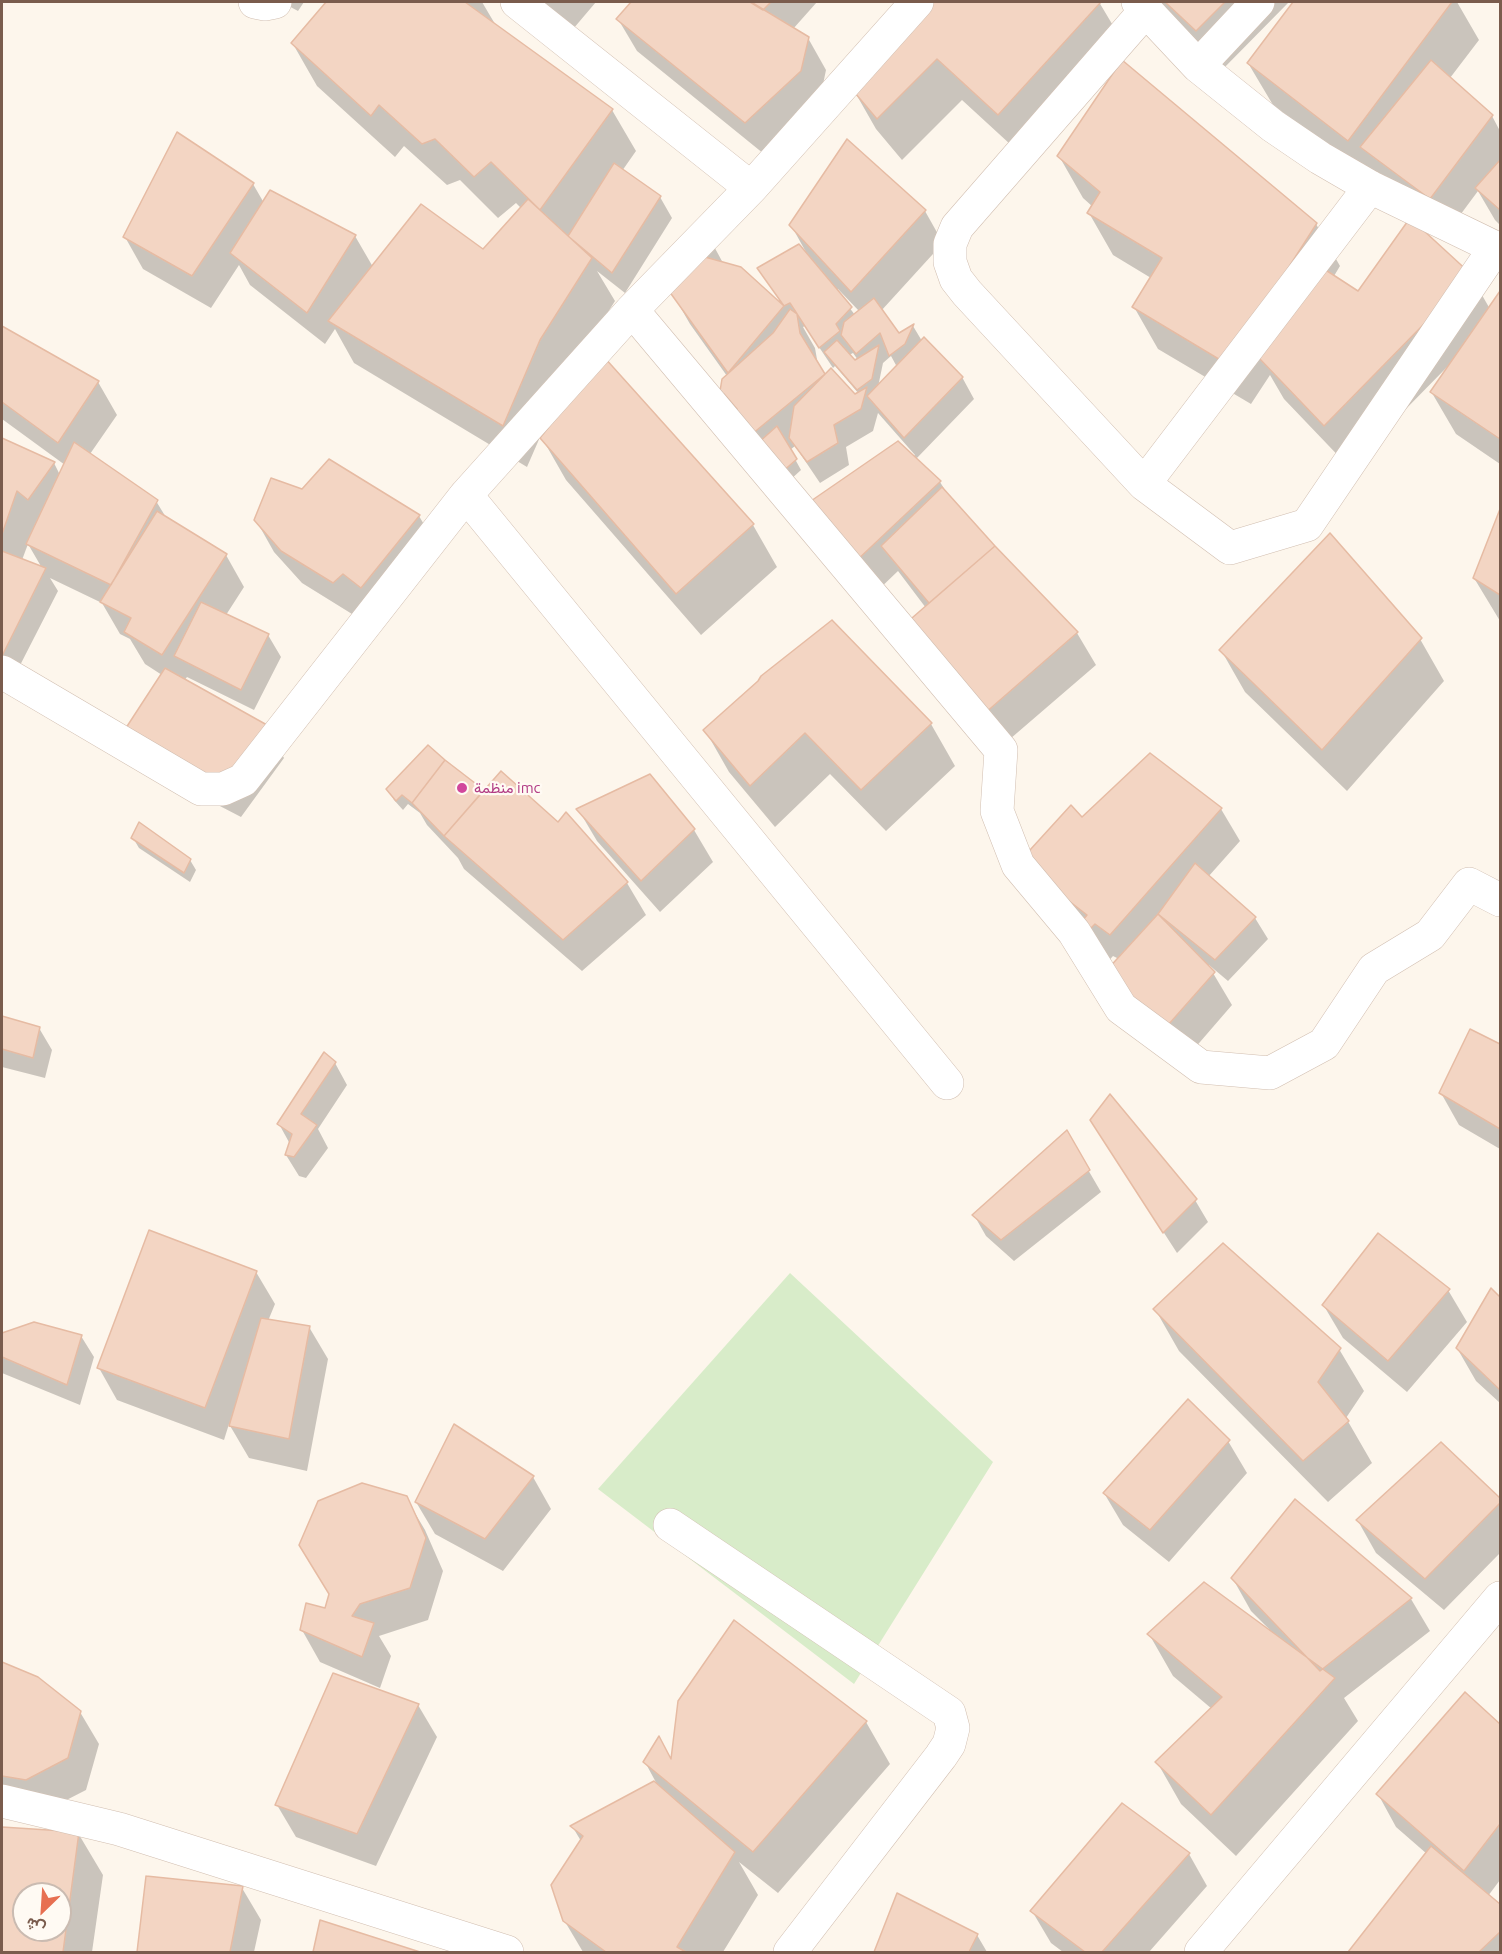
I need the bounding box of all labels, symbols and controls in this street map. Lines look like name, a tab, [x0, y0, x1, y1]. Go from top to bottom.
place label: منظمة imc	[474, 779, 541, 797]
marker: منظمة imc	[455, 781, 469, 795]
north arrow	[12, 1882, 72, 1942]
text: ش	[23, 1914, 48, 1939]

